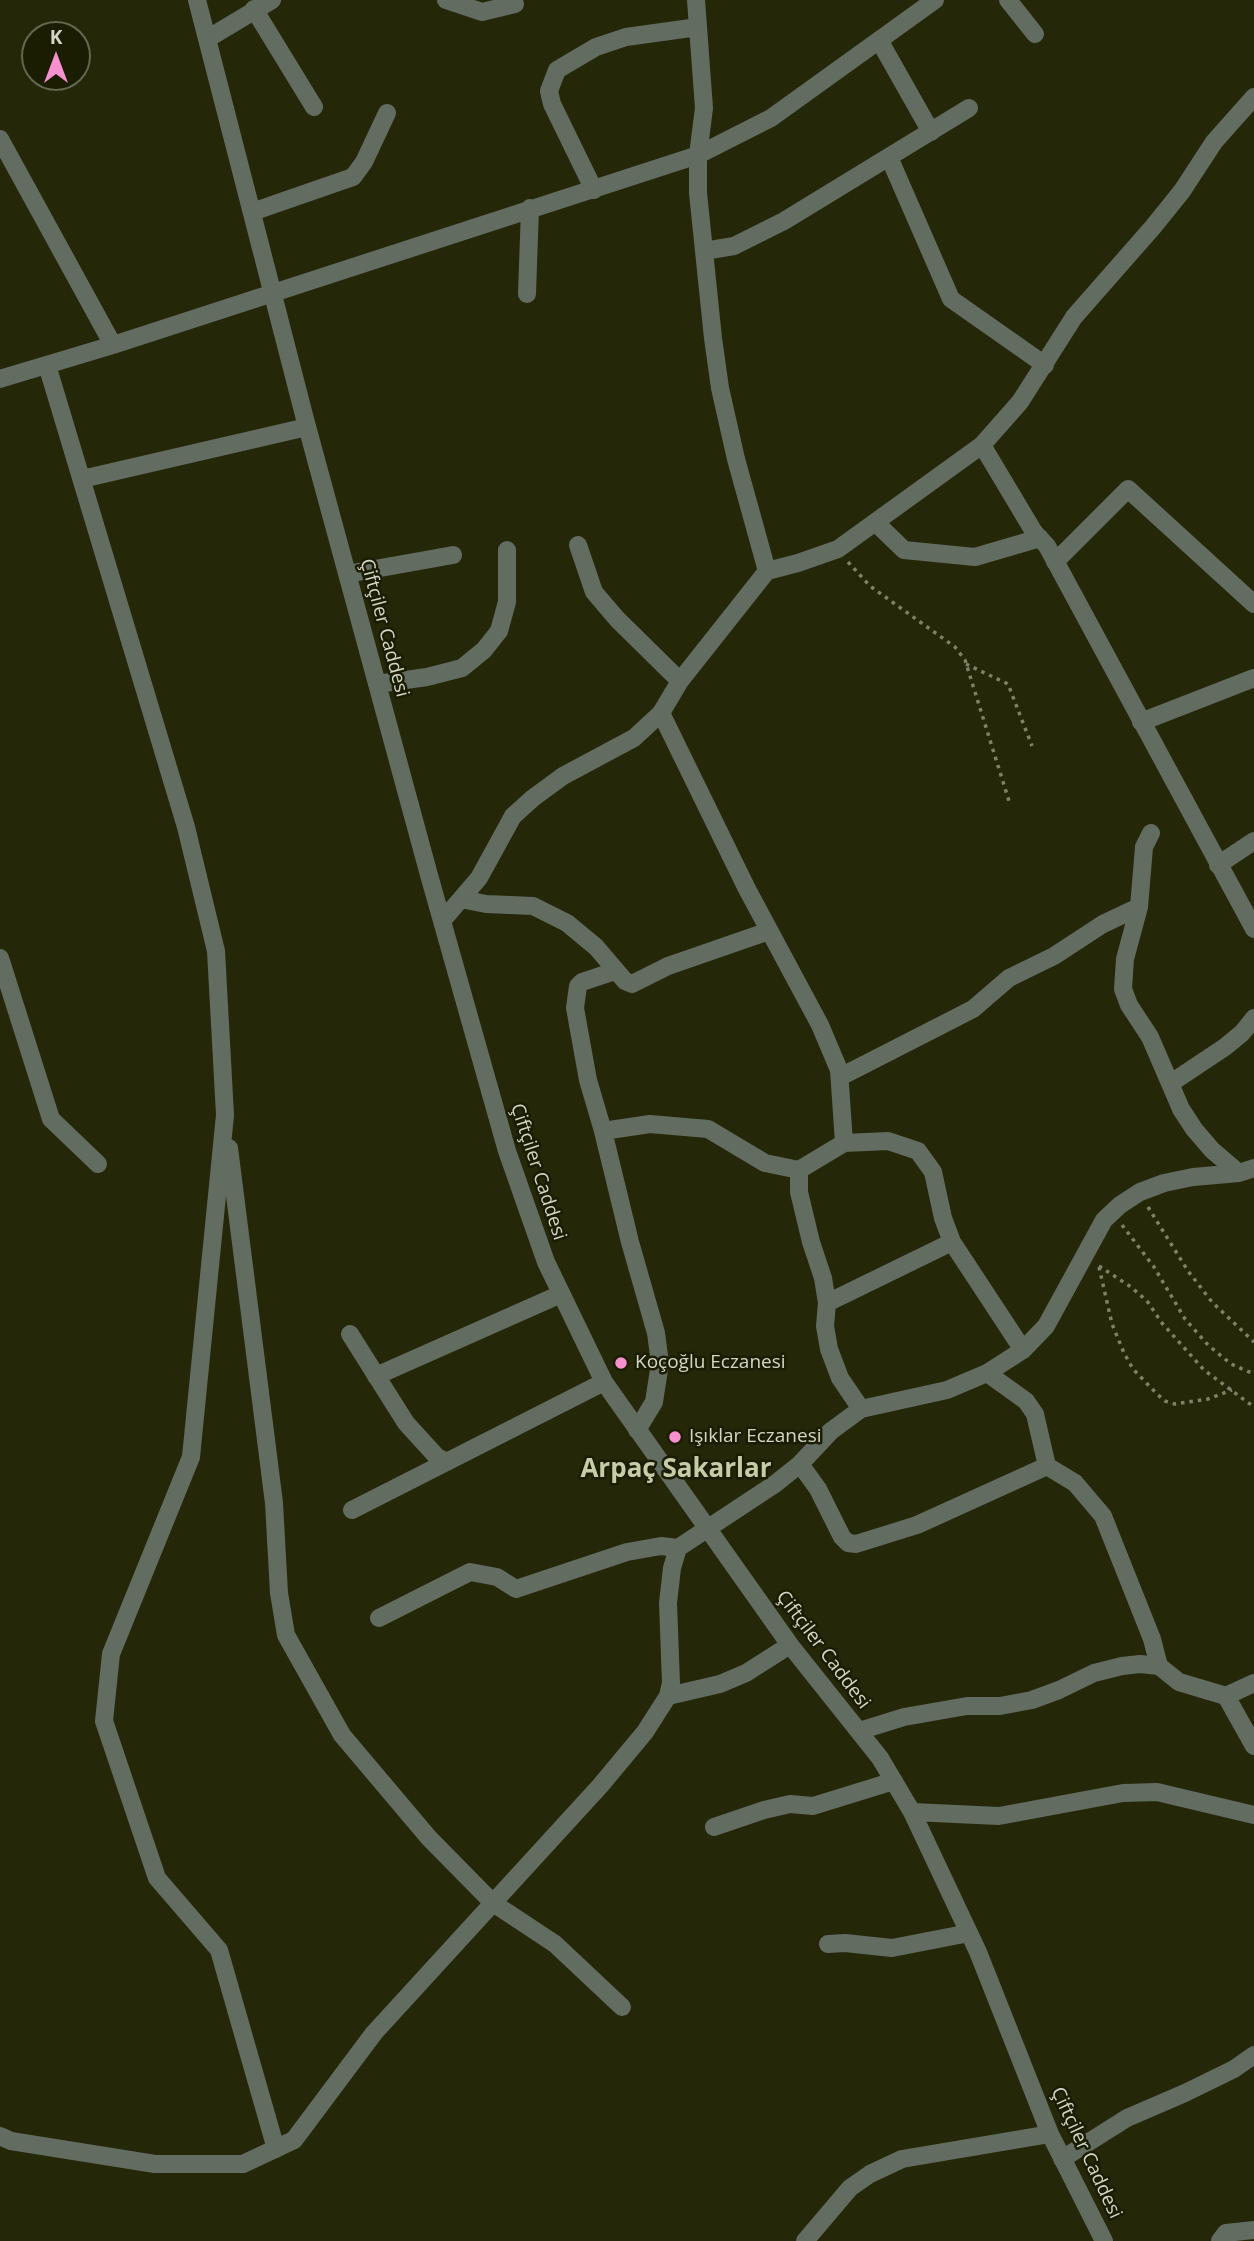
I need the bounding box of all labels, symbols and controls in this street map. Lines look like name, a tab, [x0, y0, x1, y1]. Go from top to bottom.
north arrow	[21, 21, 91, 91]
text: K	[50, 24, 62, 50]
street label: Çiftçiler Caddesi	[355, 556, 413, 700]
street label: Çiftçiler Caddesi	[505, 1101, 571, 1243]
place label: Koçoğlu Eczanesi	[635, 1352, 786, 1374]
marker: Koçoğlu Eczanesi	[613, 1355, 629, 1371]
place label: Işıklar Eczanesi	[689, 1426, 821, 1448]
marker: Işıklar Eczanesi	[667, 1429, 683, 1445]
district label: Arpaç Sakarlar	[580, 1454, 772, 1486]
street label: Çiftçiler Caddesi	[771, 1586, 875, 1714]
street label: Çiftçiler Caddesi	[1046, 2084, 1126, 2222]

